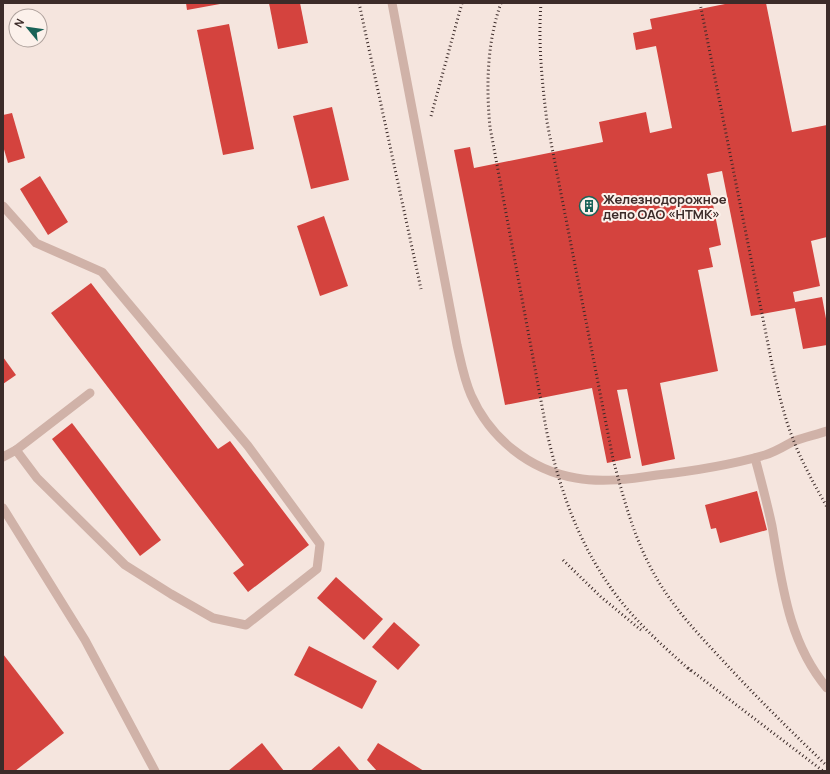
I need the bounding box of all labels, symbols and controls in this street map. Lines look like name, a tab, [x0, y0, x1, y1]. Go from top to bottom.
north arrow	[8, 8, 48, 48]
text: N	[10, 16, 27, 30]
place label: Железнодорожное депо ОАО «НТМК»	[603, 190, 727, 223]
building icon: Железнодорожное депо ОАО «НТМК»	[578, 195, 600, 217]

